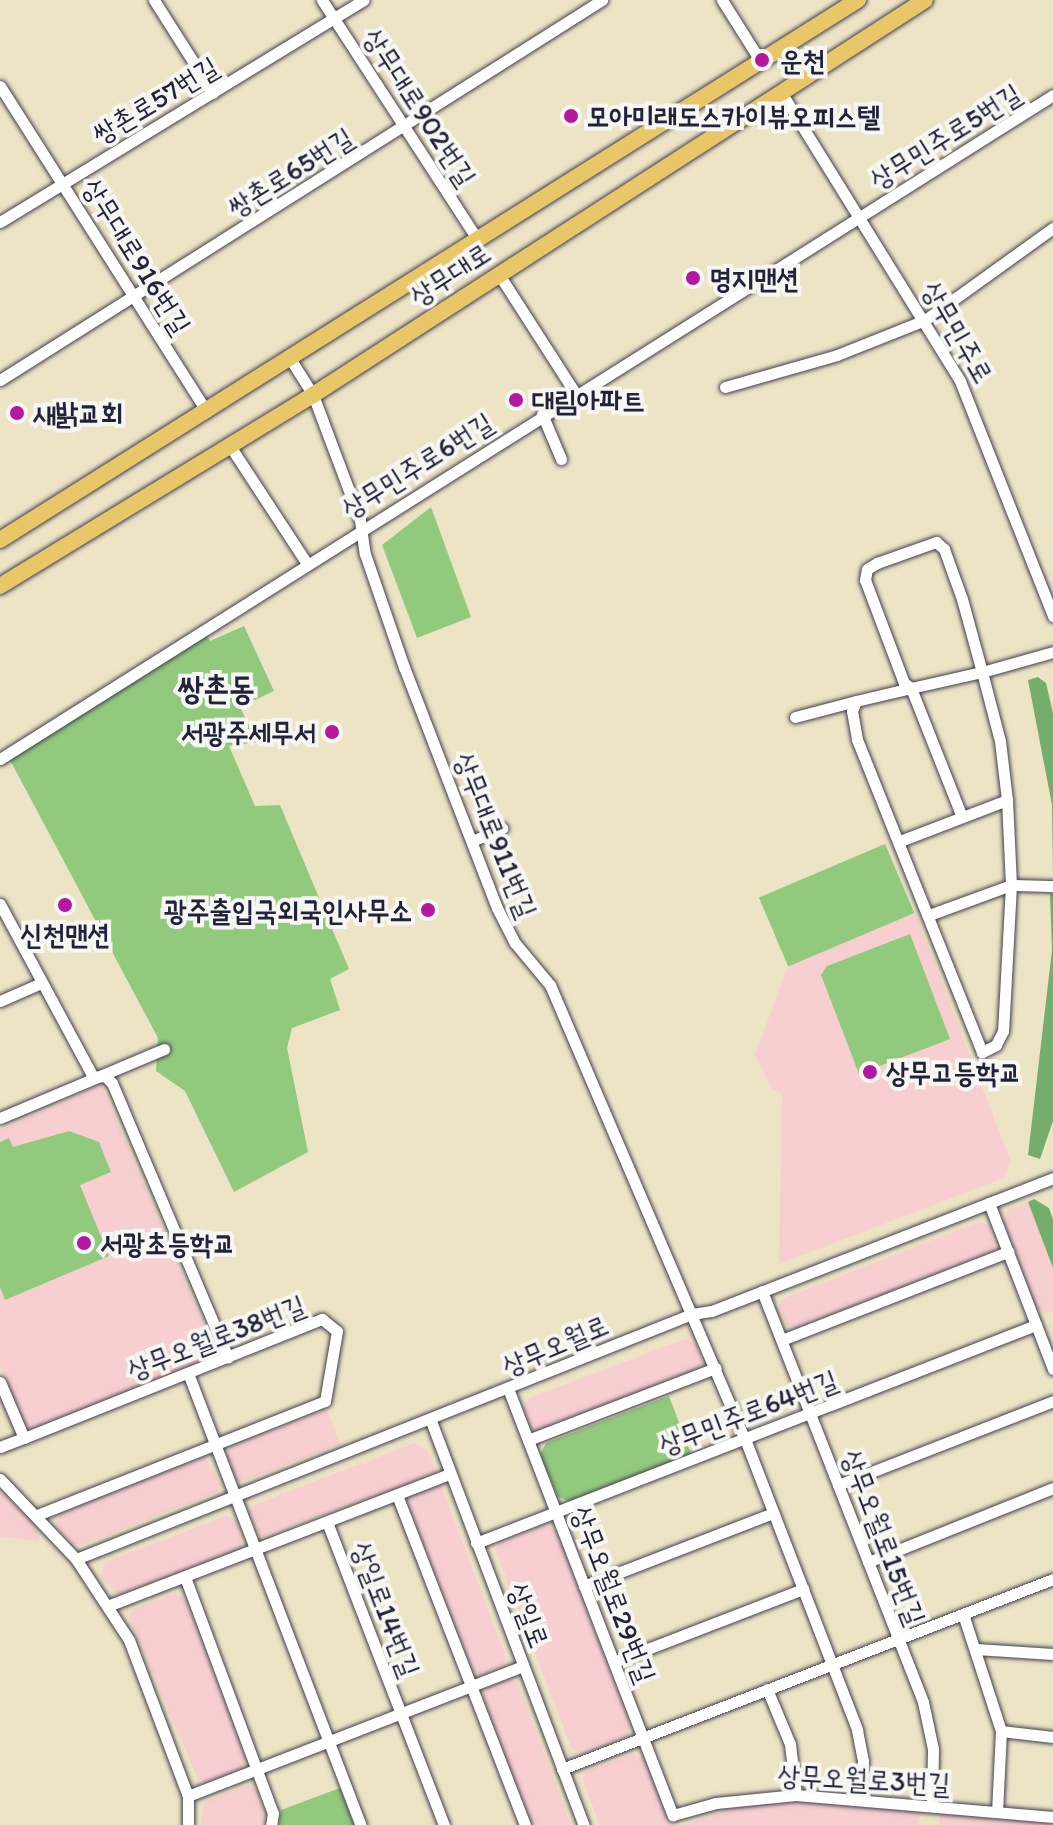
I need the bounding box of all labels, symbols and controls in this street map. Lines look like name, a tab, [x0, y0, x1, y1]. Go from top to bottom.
street label: 상무대로902번길	[356, 22, 484, 192]
place label: 운천	[780, 43, 825, 77]
street label: 쌍촌로57번길	[86, 49, 224, 151]
marker: 운천	[751, 49, 773, 71]
street label: 상무민주로5번길	[863, 76, 1027, 196]
place label: 모아미래도스카이뷰오피스텔	[587, 99, 880, 133]
marker: 모아미래도스카이뷰오피스텔	[562, 107, 580, 125]
street label: 쌍촌로65번길	[221, 120, 359, 224]
street label: 상무대로916번길	[76, 172, 198, 340]
street label: 상무대로	[403, 235, 497, 313]
place label: 명지맨션	[709, 261, 799, 295]
marker: 명지맨션	[684, 269, 702, 287]
street label: 상무민주로	[915, 275, 1001, 389]
place label: 대림아파트	[532, 383, 645, 417]
marker: 대림아파트	[507, 391, 525, 409]
place label: 새밝교회	[33, 396, 123, 430]
marker: 새밝교회	[8, 404, 26, 422]
street label: 상무민주로6번길	[335, 405, 499, 525]
district label: 쌍촌동	[177, 669, 255, 707]
place label: 서광주세무서	[181, 715, 316, 749]
marker: 서광주세무서	[323, 723, 341, 741]
street label: 상무대로911번길	[447, 747, 545, 923]
place label: 광주출입국외국인사무소	[164, 893, 412, 927]
marker: 신천맨션	[56, 896, 74, 914]
marker: 광주출입국외국인사무소	[419, 901, 437, 919]
place label: 신천맨션	[20, 917, 110, 951]
place label: 상무고등학교	[886, 1055, 1021, 1089]
marker: 상무고등학교	[861, 1063, 879, 1081]
place label: 서광초등학교	[100, 1226, 235, 1260]
marker: 서광초등학교	[75, 1234, 93, 1252]
street label: 상무오월로38번길	[122, 1288, 310, 1386]
street label: 상무오월로	[497, 1308, 613, 1382]
street label: 상무민주로64번길	[654, 1362, 842, 1462]
street label: 상무오월로15번길	[835, 1444, 933, 1630]
street label: 상무오월로29번길	[565, 1501, 663, 1687]
street label: 상일로14번길	[345, 1536, 427, 1682]
street label: 상일로	[501, 1577, 557, 1653]
street label: 상무오월로3번길	[777, 1758, 951, 1800]

